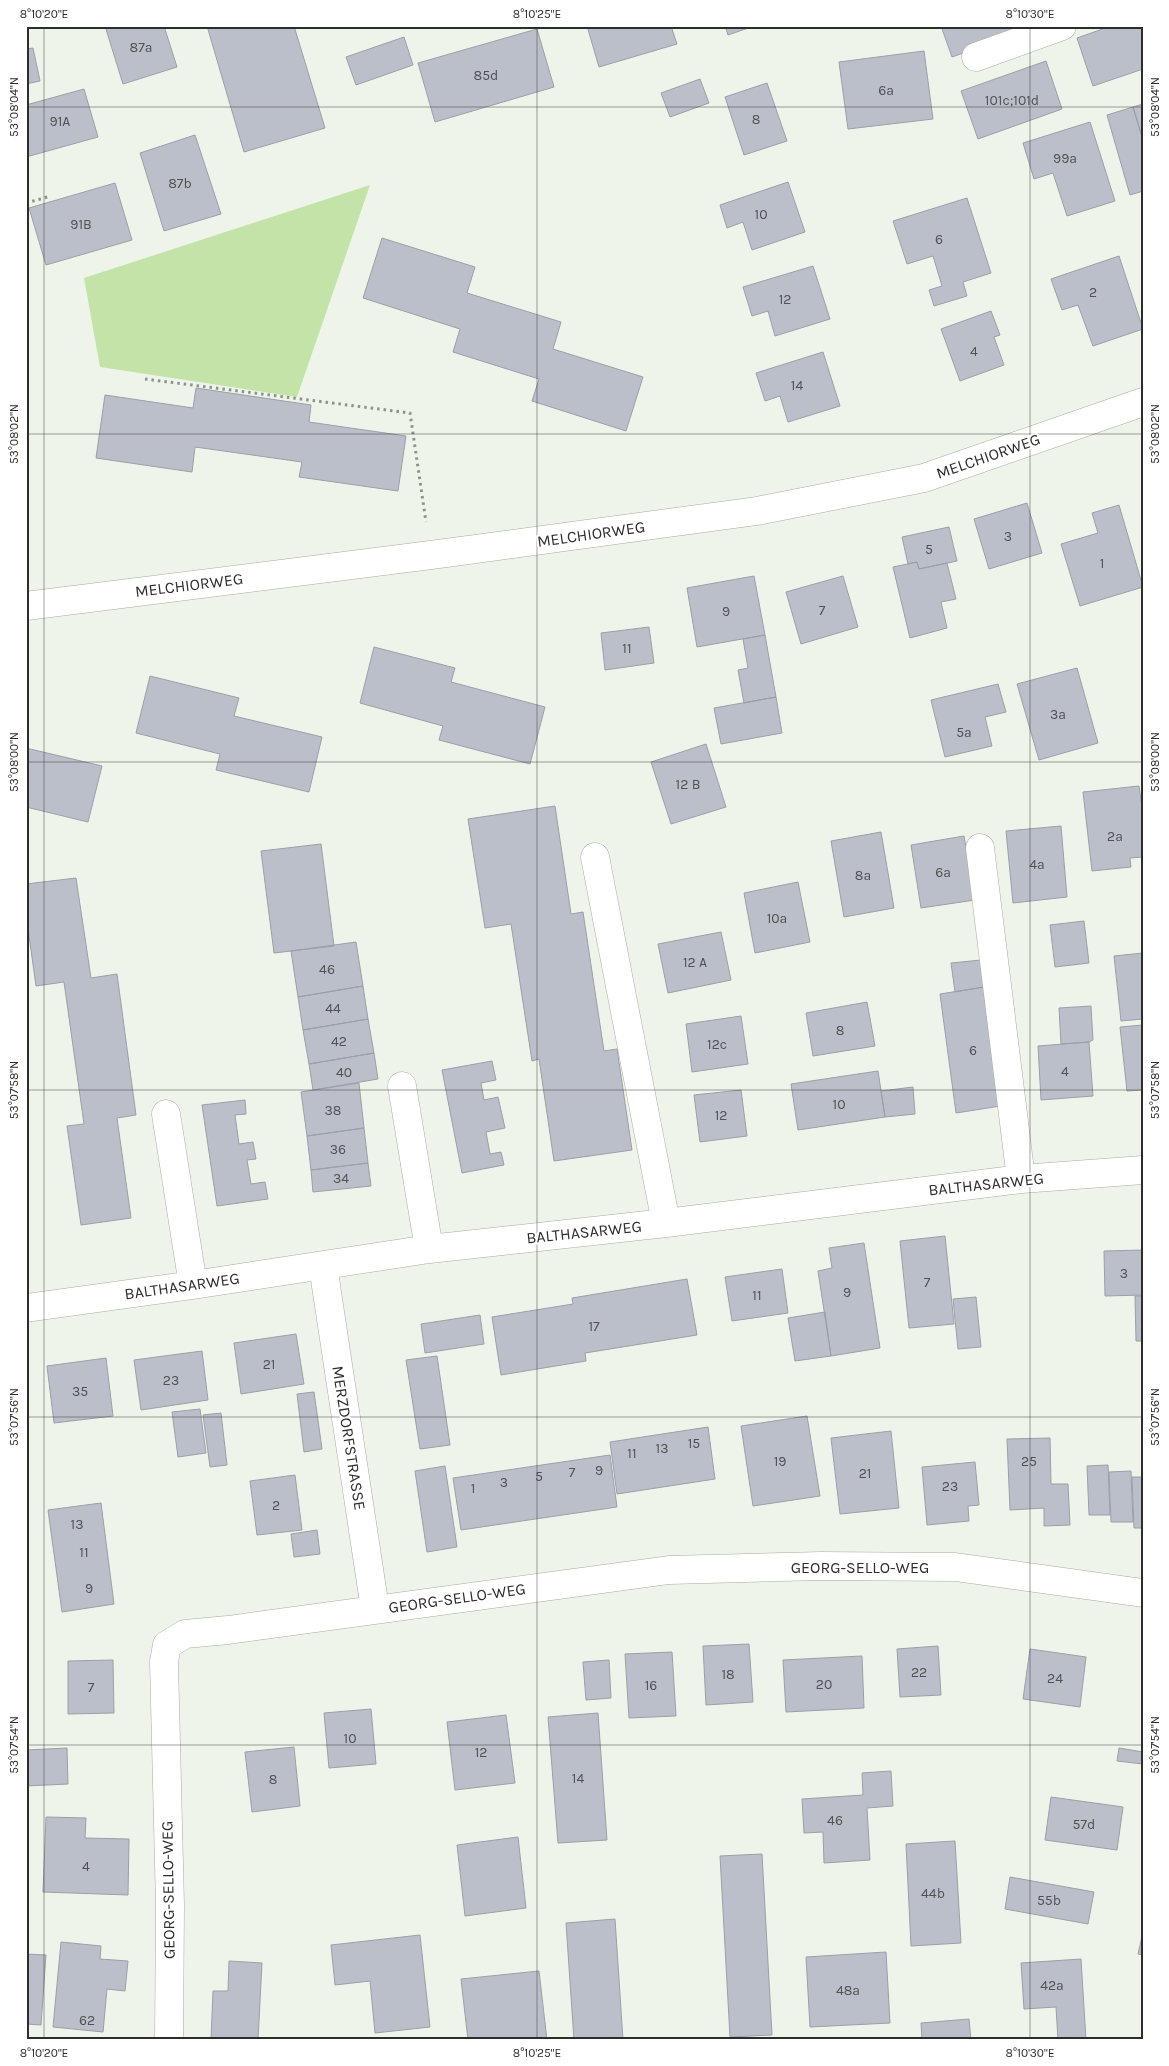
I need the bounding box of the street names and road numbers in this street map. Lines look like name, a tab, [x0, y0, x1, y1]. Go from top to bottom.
street label: MELCHIORWEG	[933, 429, 1043, 483]
street label: MELCHIORWEG	[536, 517, 646, 551]
street label: MELCHIORWEG	[134, 569, 244, 601]
street label: BALTHASARWEG	[927, 1168, 1045, 1200]
street label: BALTHASARWEG	[525, 1216, 643, 1248]
street label: BALTHASARWEG	[123, 1269, 241, 1303]
street label: MERZDORFSTRASSE	[328, 1364, 370, 1512]
street label: GEORG-SELLO-WEG	[791, 1558, 929, 1577]
street label: GEORG-SELLO-WEG	[387, 1579, 527, 1617]
street label: GEORG-SELLO-WEG	[157, 1821, 179, 1959]

